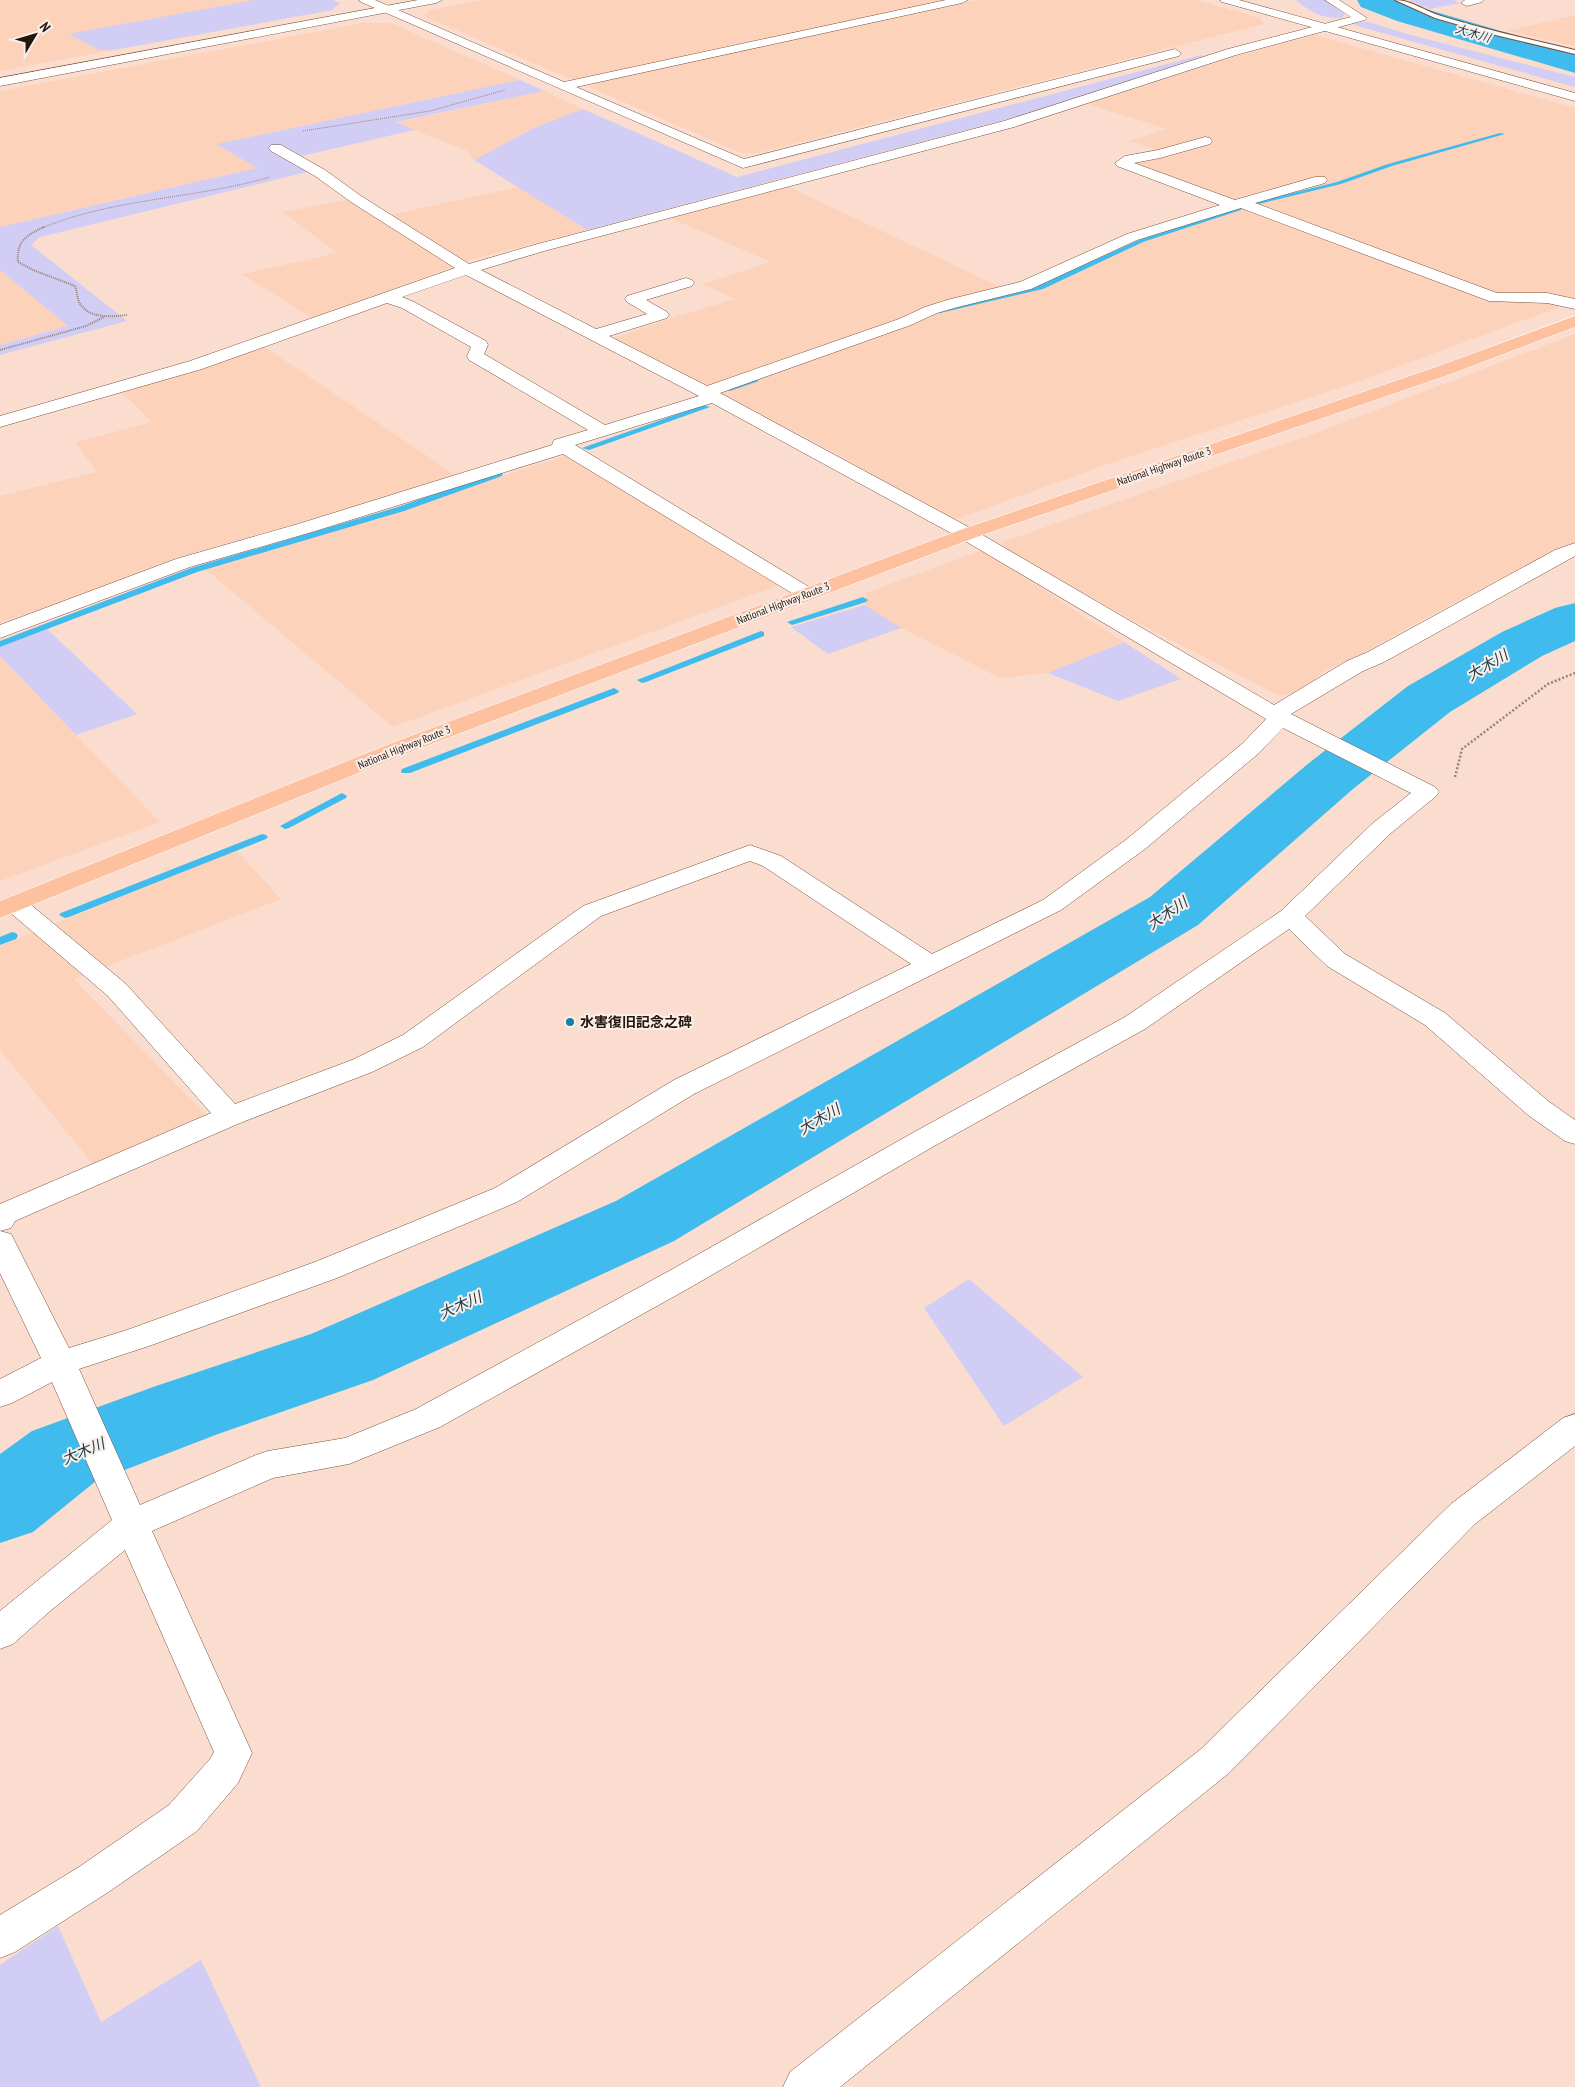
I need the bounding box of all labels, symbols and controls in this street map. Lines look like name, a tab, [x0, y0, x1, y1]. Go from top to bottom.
north arrow	[10, 10, 60, 60]
text: N	[36, 18, 55, 36]
water label: 大木川	[1454, 21, 1494, 46]
street label: National Highway Route 3	[1115, 443, 1213, 489]
street label: National Highway Route 3	[734, 579, 832, 627]
water label: 大木川	[1463, 644, 1513, 685]
street label: National Highway Route 3	[356, 722, 452, 772]
water label: 大木川	[1143, 891, 1193, 933]
place label: 水害復旧記念之碑	[580, 1013, 692, 1031]
marker: 水害復旧記念之碑	[564, 1016, 576, 1028]
water label: 大木川	[795, 1099, 845, 1138]
water label: 大木川	[436, 1286, 486, 1323]
water label: 大木川	[59, 1433, 109, 1469]

